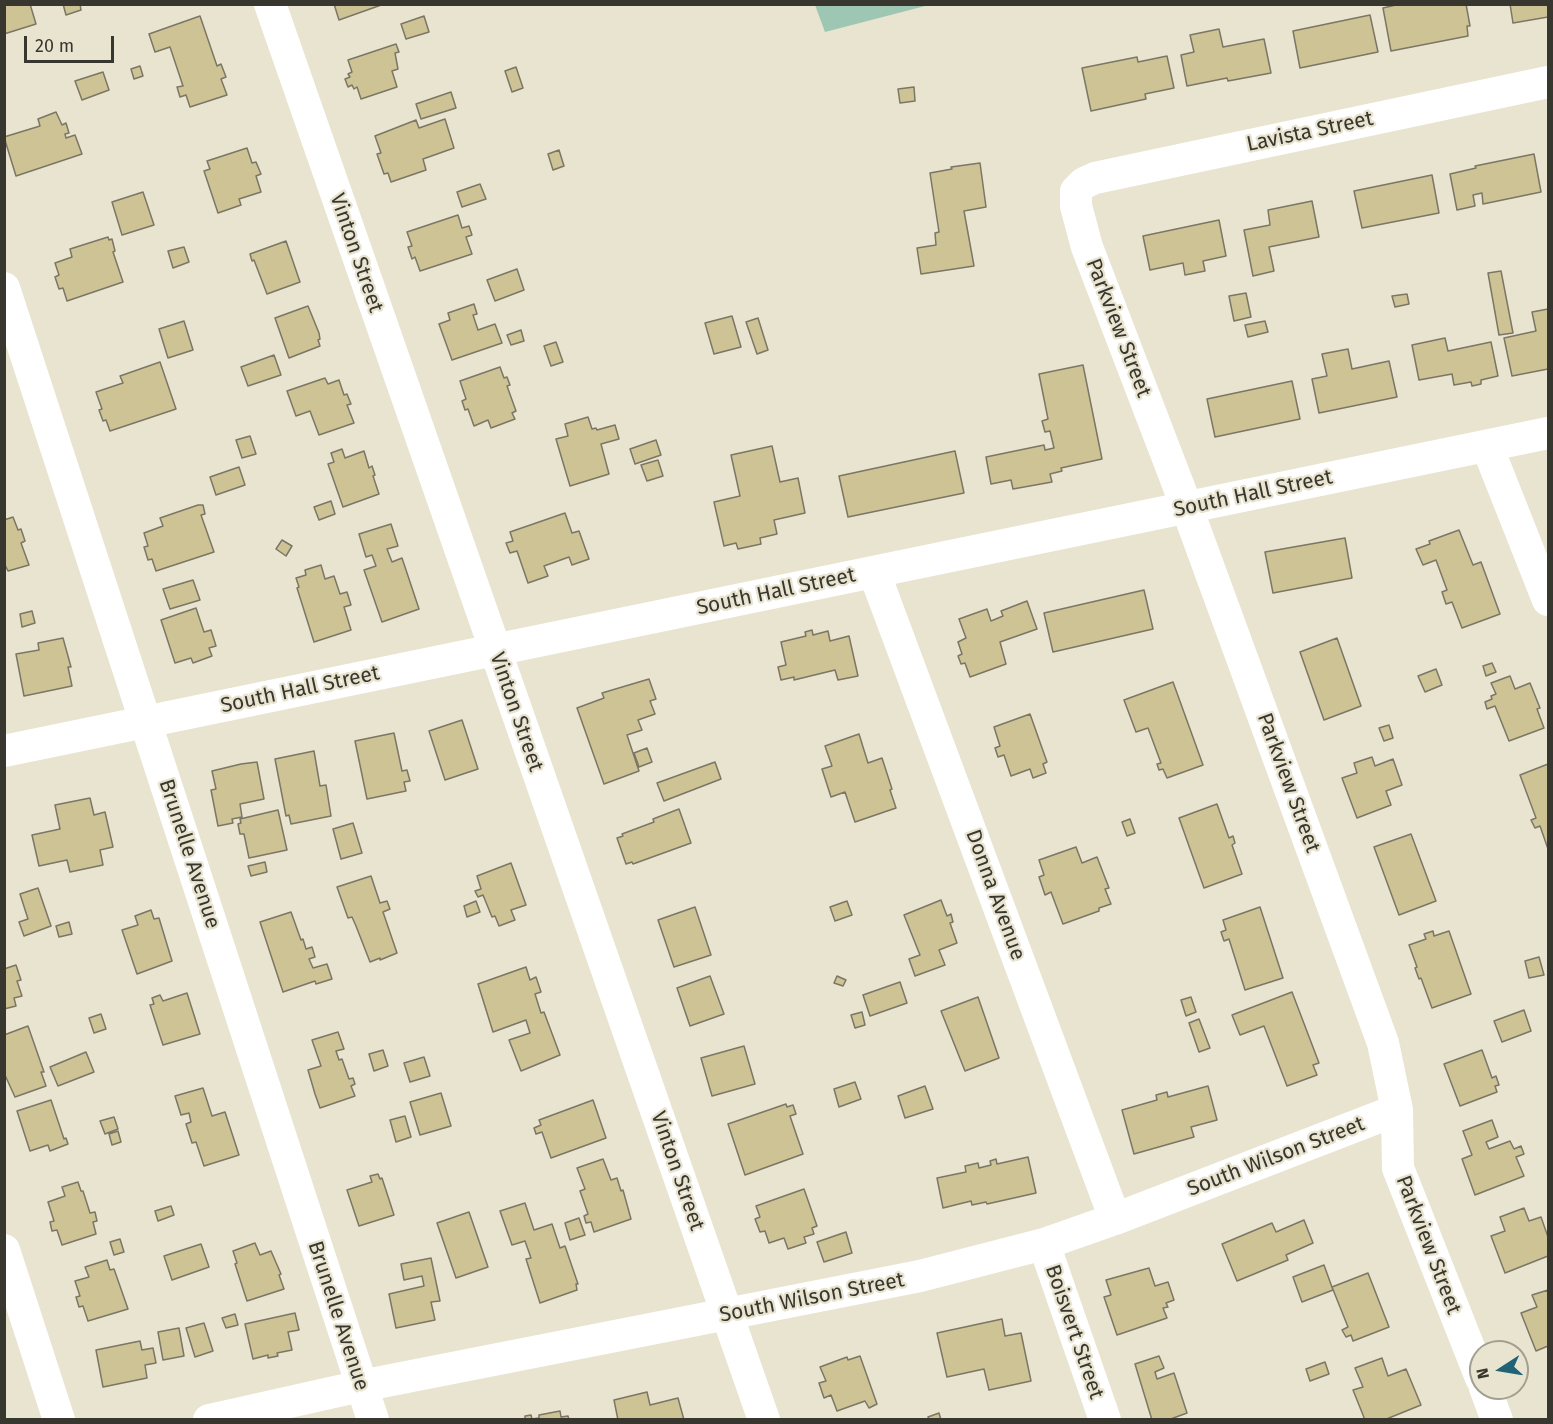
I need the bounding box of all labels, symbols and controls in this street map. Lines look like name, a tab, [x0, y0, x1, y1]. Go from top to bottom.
scale bar	[27, 24, 117, 62]
text: 20 m	[35, 35, 74, 57]
street label: Lavista Street	[1244, 106, 1376, 158]
street label: Vinton Street	[324, 190, 388, 316]
street label: Parkview Street	[1080, 255, 1156, 401]
street label: South Hall Street	[1171, 465, 1335, 523]
street label: South Hall Street	[694, 563, 858, 621]
street label: Vinton Street	[484, 649, 548, 775]
street label: South Hall Street	[218, 661, 382, 719]
street label: Parkview Street	[1251, 710, 1325, 856]
street label: Brunelle Avenue	[153, 776, 225, 932]
street label: Donna Avenue	[960, 826, 1030, 964]
street label: Vinton Street	[645, 1108, 709, 1234]
street label: South Wilson Street	[1184, 1112, 1368, 1202]
street label: Parkview Street	[1390, 1172, 1466, 1318]
street label: Brunelle Avenue	[302, 1238, 374, 1394]
street label: Boisvert Street	[1039, 1262, 1109, 1402]
street label: South Wilson Street	[717, 1268, 907, 1328]
north arrow	[1469, 1340, 1529, 1400]
text: N	[1472, 1366, 1493, 1381]

